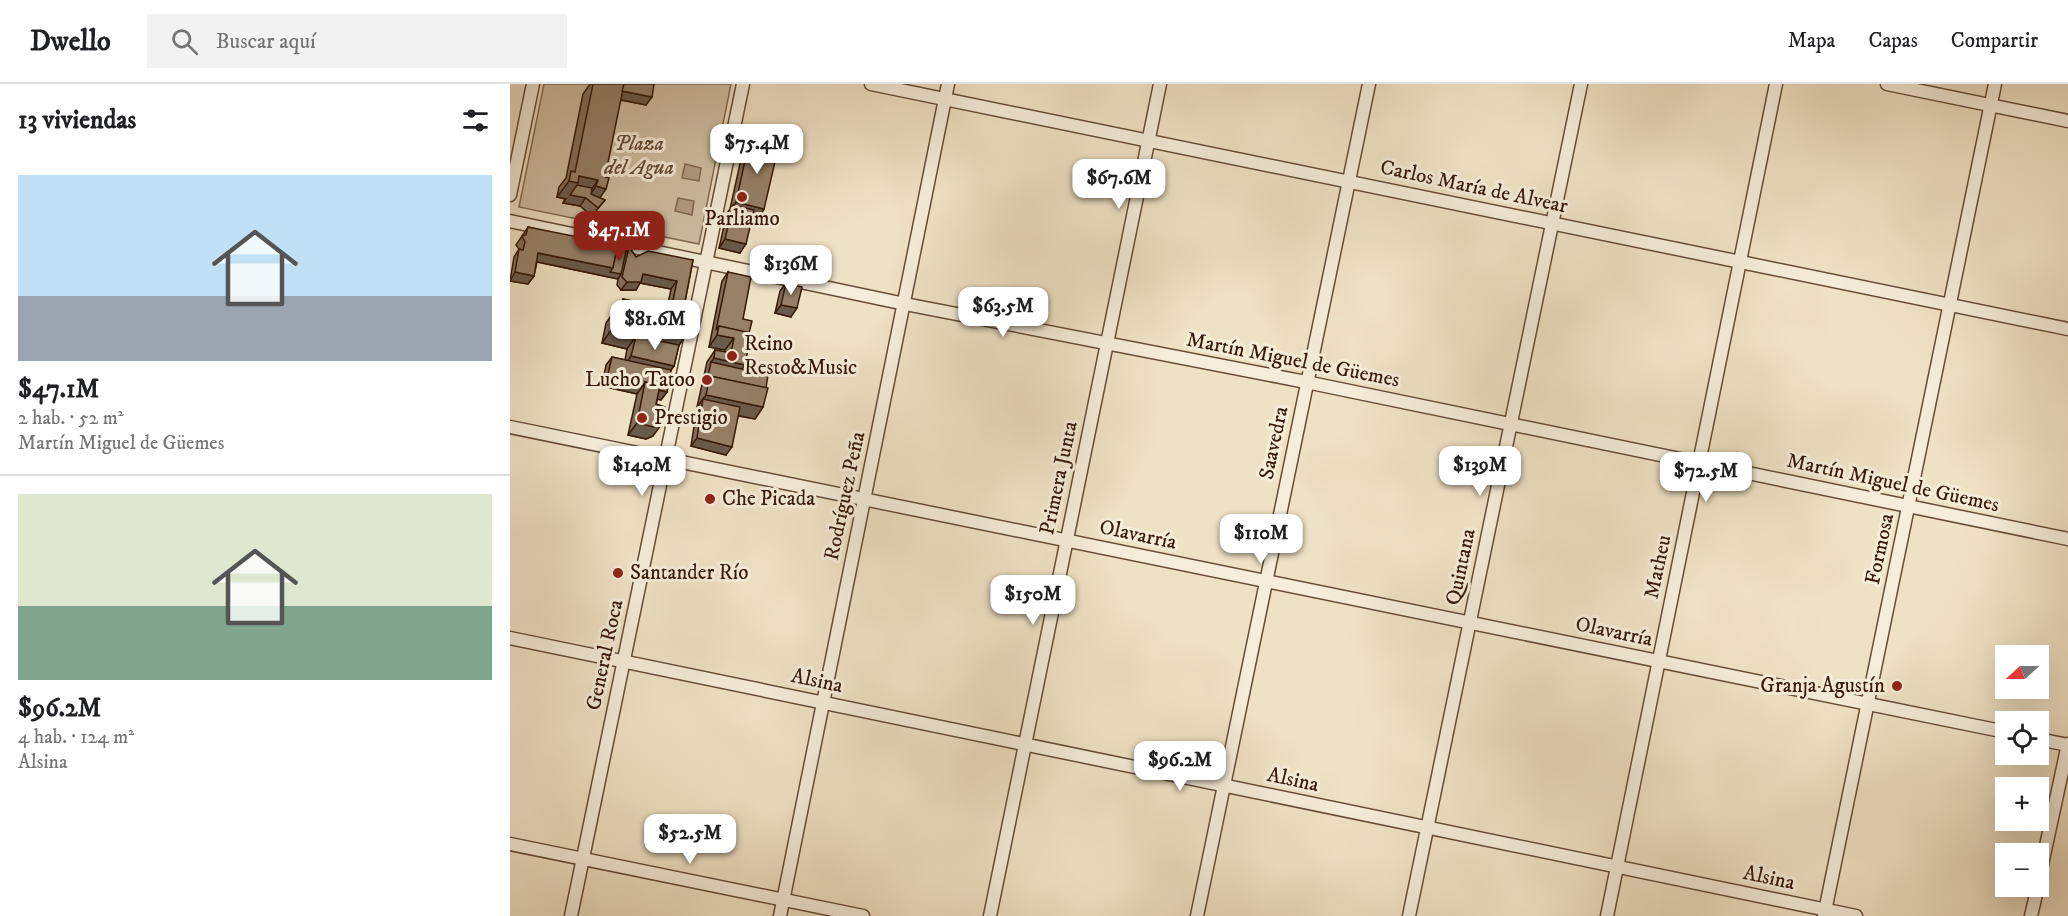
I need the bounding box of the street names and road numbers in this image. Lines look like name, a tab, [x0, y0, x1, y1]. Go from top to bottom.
street label: Carlos María de Alvear	[1378, 154, 1570, 220]
street label: Martín Miguel de Güemes	[1184, 327, 1402, 393]
street label: Saavedra	[1254, 404, 1294, 482]
street label: Primera Junta	[1034, 419, 1084, 537]
street label: Rodríguez Peña	[819, 429, 871, 563]
street label: Martín Miguel de Güemes	[1784, 448, 2002, 518]
street label: Formosa	[1860, 511, 1900, 587]
street label: Olavarría	[1097, 514, 1179, 556]
street label: Quintana	[1440, 526, 1482, 608]
street label: Matheu	[1639, 533, 1677, 601]
street label: General Roca	[581, 597, 629, 713]
street label: Olavarría	[1573, 611, 1655, 653]
street label: Alsina	[789, 663, 845, 699]
street label: Alsina	[1265, 762, 1321, 798]
street label: Alsina	[1741, 860, 1797, 896]

